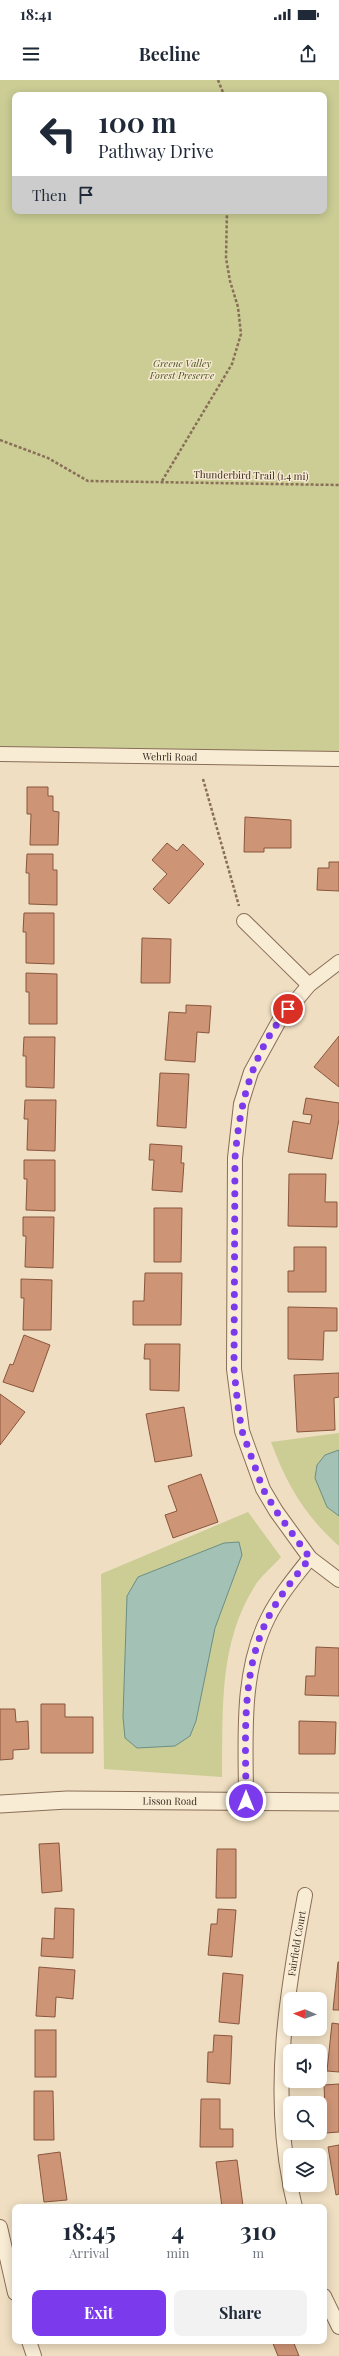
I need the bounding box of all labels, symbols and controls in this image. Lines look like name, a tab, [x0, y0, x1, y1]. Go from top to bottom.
text: 18:41	[20, 4, 52, 24]
text: Beeline	[139, 42, 200, 66]
icon: menu	[20, 43, 42, 65]
icon: share	[297, 43, 319, 65]
text: 100 m	[98, 103, 177, 140]
icon: left	[32, 108, 84, 160]
text: Pathway Drive	[98, 139, 214, 163]
icon: arrive	[75, 184, 97, 206]
text: Then	[32, 185, 67, 205]
park label: Greene Valley Forest Preserve	[149, 356, 215, 382]
street label: Thunderbird Trail (1.4 mi)	[193, 467, 309, 483]
street label: Wehrli Road	[142, 749, 198, 764]
pin	[271, 992, 305, 1026]
icon: arrive	[277, 998, 299, 1020]
position arrow	[225, 1780, 267, 1822]
street label: Lisson Road	[143, 1794, 197, 1808]
street label: Fairfield Court	[284, 1909, 309, 1977]
north arrow	[283, 1992, 327, 2036]
map controls	[283, 1992, 327, 2192]
button: sound	[283, 2044, 327, 2088]
button: search	[283, 2096, 327, 2140]
button: layers	[283, 2148, 327, 2192]
text: 18:45	[63, 2214, 116, 2246]
text: 4	[172, 2214, 184, 2246]
text: 310	[240, 2214, 276, 2246]
text: Arrival	[69, 2244, 109, 2261]
text: min	[166, 2244, 190, 2261]
text: m	[252, 2244, 264, 2261]
button: Exit	[32, 2290, 166, 2336]
button: Share	[174, 2290, 307, 2336]

